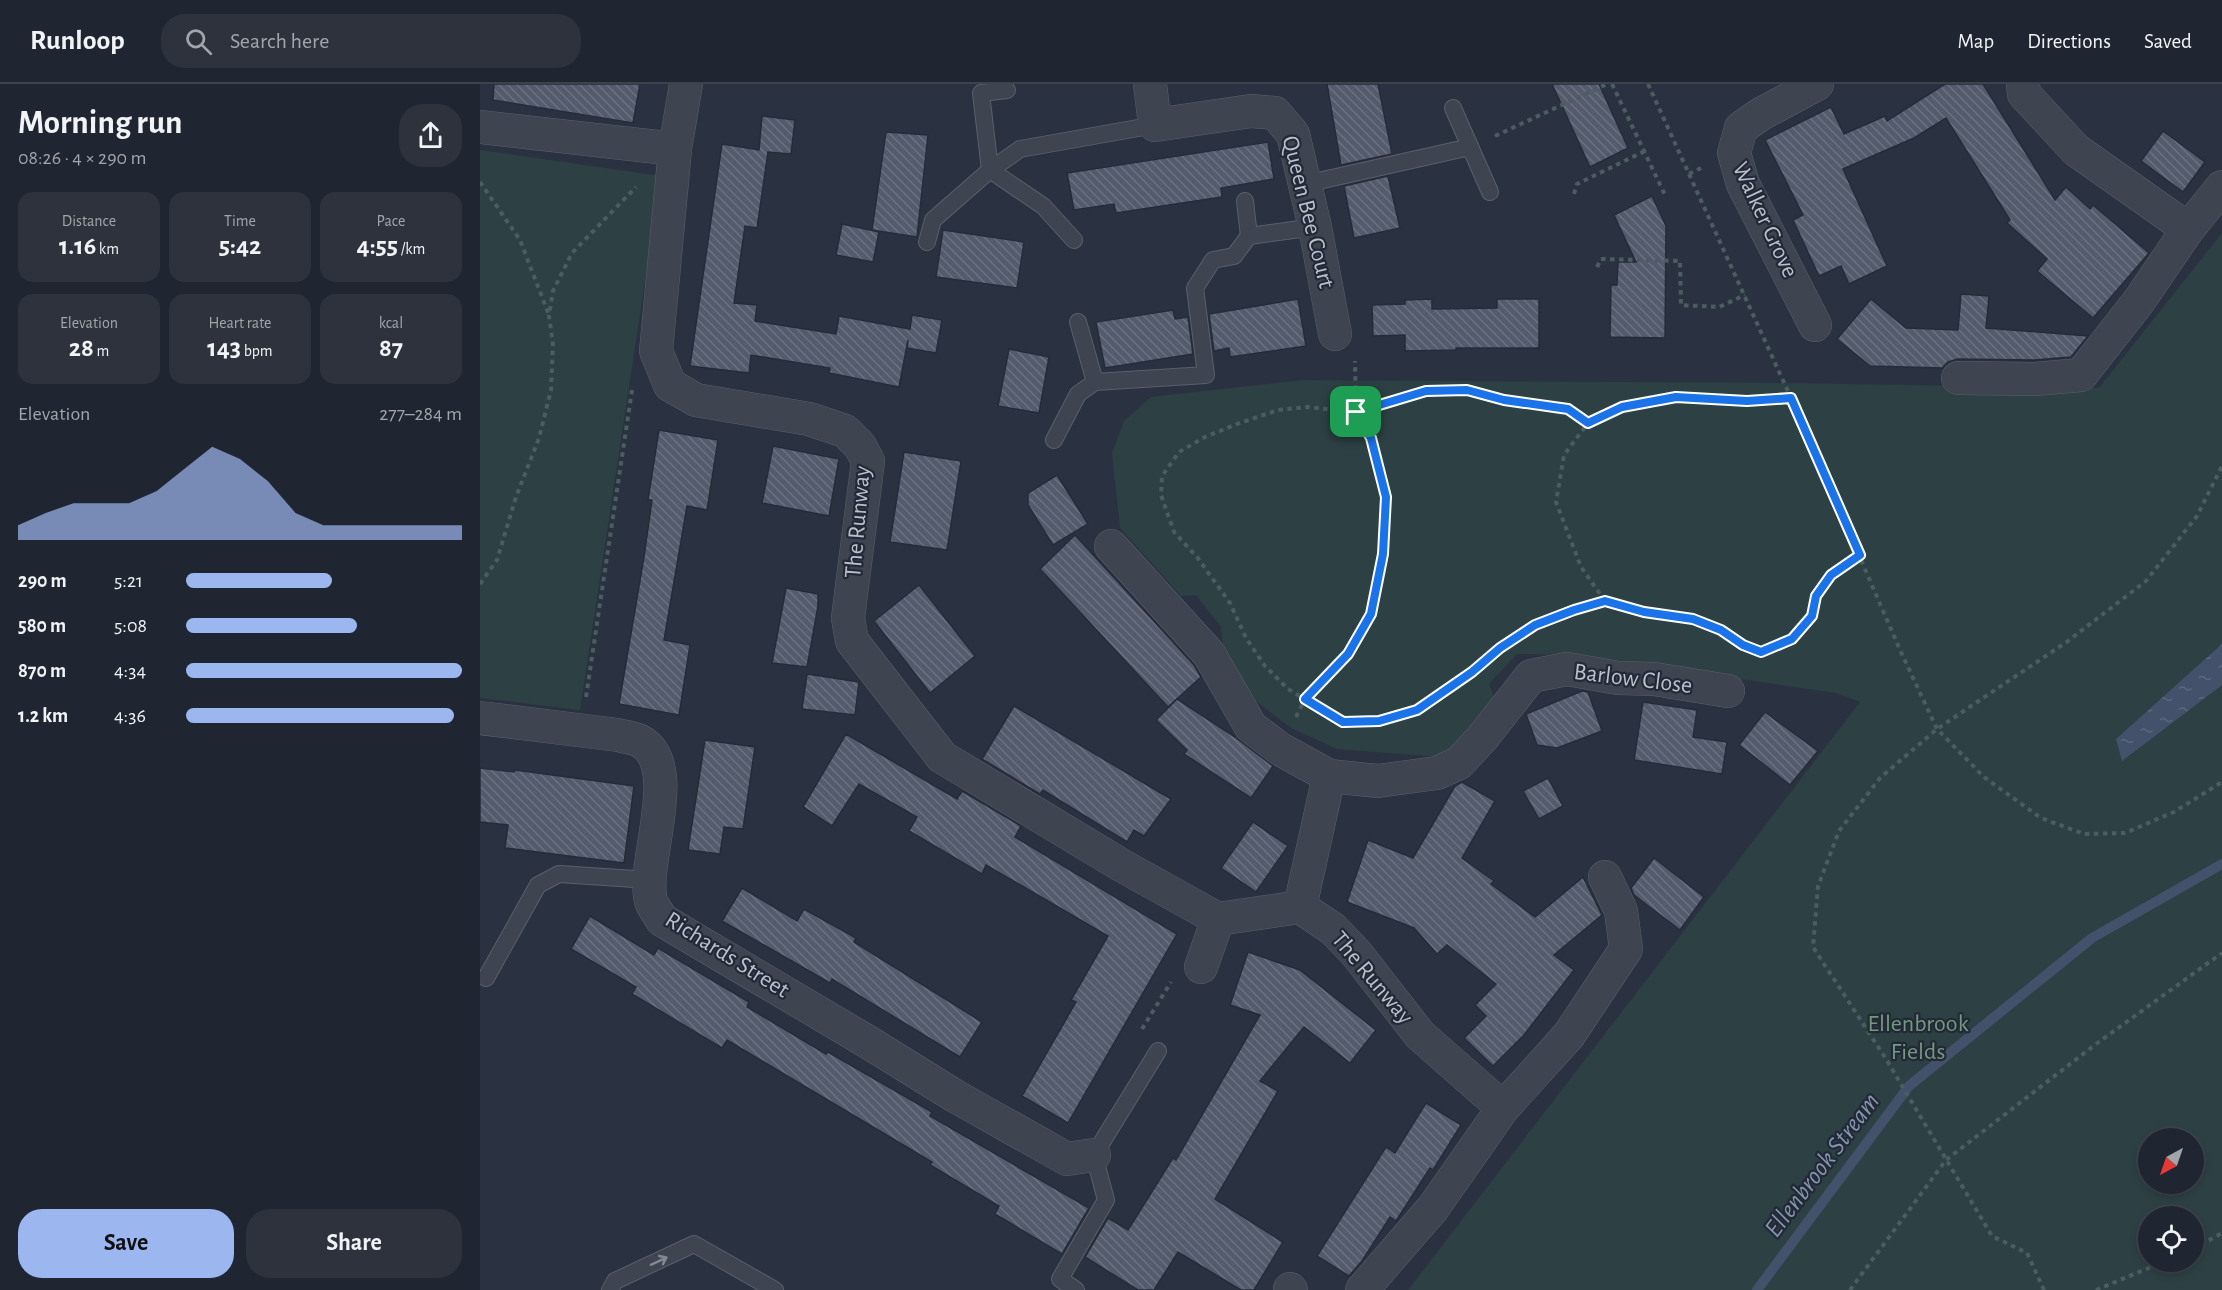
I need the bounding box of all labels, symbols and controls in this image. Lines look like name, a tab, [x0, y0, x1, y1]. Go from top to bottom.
search box	[161, 14, 581, 68]
icon: search	[182, 25, 215, 58]
text: Runloop	[30, 27, 125, 55]
text: Search here	[230, 30, 329, 52]
text: Map	[1958, 31, 1994, 52]
text: Directions	[2027, 31, 2111, 52]
text: Saved	[2144, 31, 2192, 52]
button: share	[399, 104, 462, 167]
text: Morning run	[18, 107, 182, 140]
street label: Queen Bee Court	[1277, 133, 1339, 291]
text: 08:26 · 4 × 290 m	[18, 148, 146, 168]
street label: Walker Grove	[1728, 159, 1802, 281]
text: Distance	[62, 213, 116, 229]
text: Time	[224, 213, 256, 229]
text: Pace	[377, 213, 405, 229]
text: 1.16	[59, 233, 96, 259]
text: 5:42	[219, 233, 261, 259]
text: 4:55	[357, 233, 398, 259]
text: km	[96, 241, 119, 257]
text: /km	[398, 241, 425, 257]
text: Elevation	[60, 315, 118, 331]
text: Heart rate	[209, 315, 271, 331]
text: kcal	[379, 315, 403, 331]
text: 28	[69, 335, 94, 361]
text: 143	[207, 335, 241, 361]
text: 87	[379, 335, 403, 361]
text: m	[94, 343, 109, 359]
text: bpm	[241, 343, 273, 359]
pin	[1330, 386, 1381, 437]
icon: arrive	[1339, 395, 1372, 428]
text: Elevation	[18, 404, 90, 424]
text: 277–284 m	[379, 404, 462, 424]
street label: The Runway	[841, 465, 875, 579]
text: 290 m	[18, 571, 67, 591]
text: 5:21	[114, 571, 143, 591]
text: 580 m	[18, 616, 66, 636]
text: 5:08	[114, 616, 147, 636]
street label: Barlow Close	[1572, 660, 1694, 698]
text: 870 m	[18, 661, 66, 681]
text: 4:34	[114, 661, 146, 681]
text: 1.2 km	[18, 706, 68, 726]
text: 4:36	[114, 706, 146, 726]
street label: Richards Street	[661, 907, 794, 1003]
street label: The Runway	[1327, 927, 1417, 1029]
park label: Ellenbrook Fields	[1867, 1012, 1969, 1064]
water label: Ellenbrook Stream	[1760, 1088, 1884, 1242]
north arrow	[2138, 1128, 2204, 1194]
map controls	[2138, 1128, 2204, 1272]
button: locate	[2138, 1206, 2204, 1272]
button: Save	[18, 1209, 234, 1278]
button: Share	[246, 1209, 462, 1278]
one-way arrow	[650, 1254, 668, 1266]

